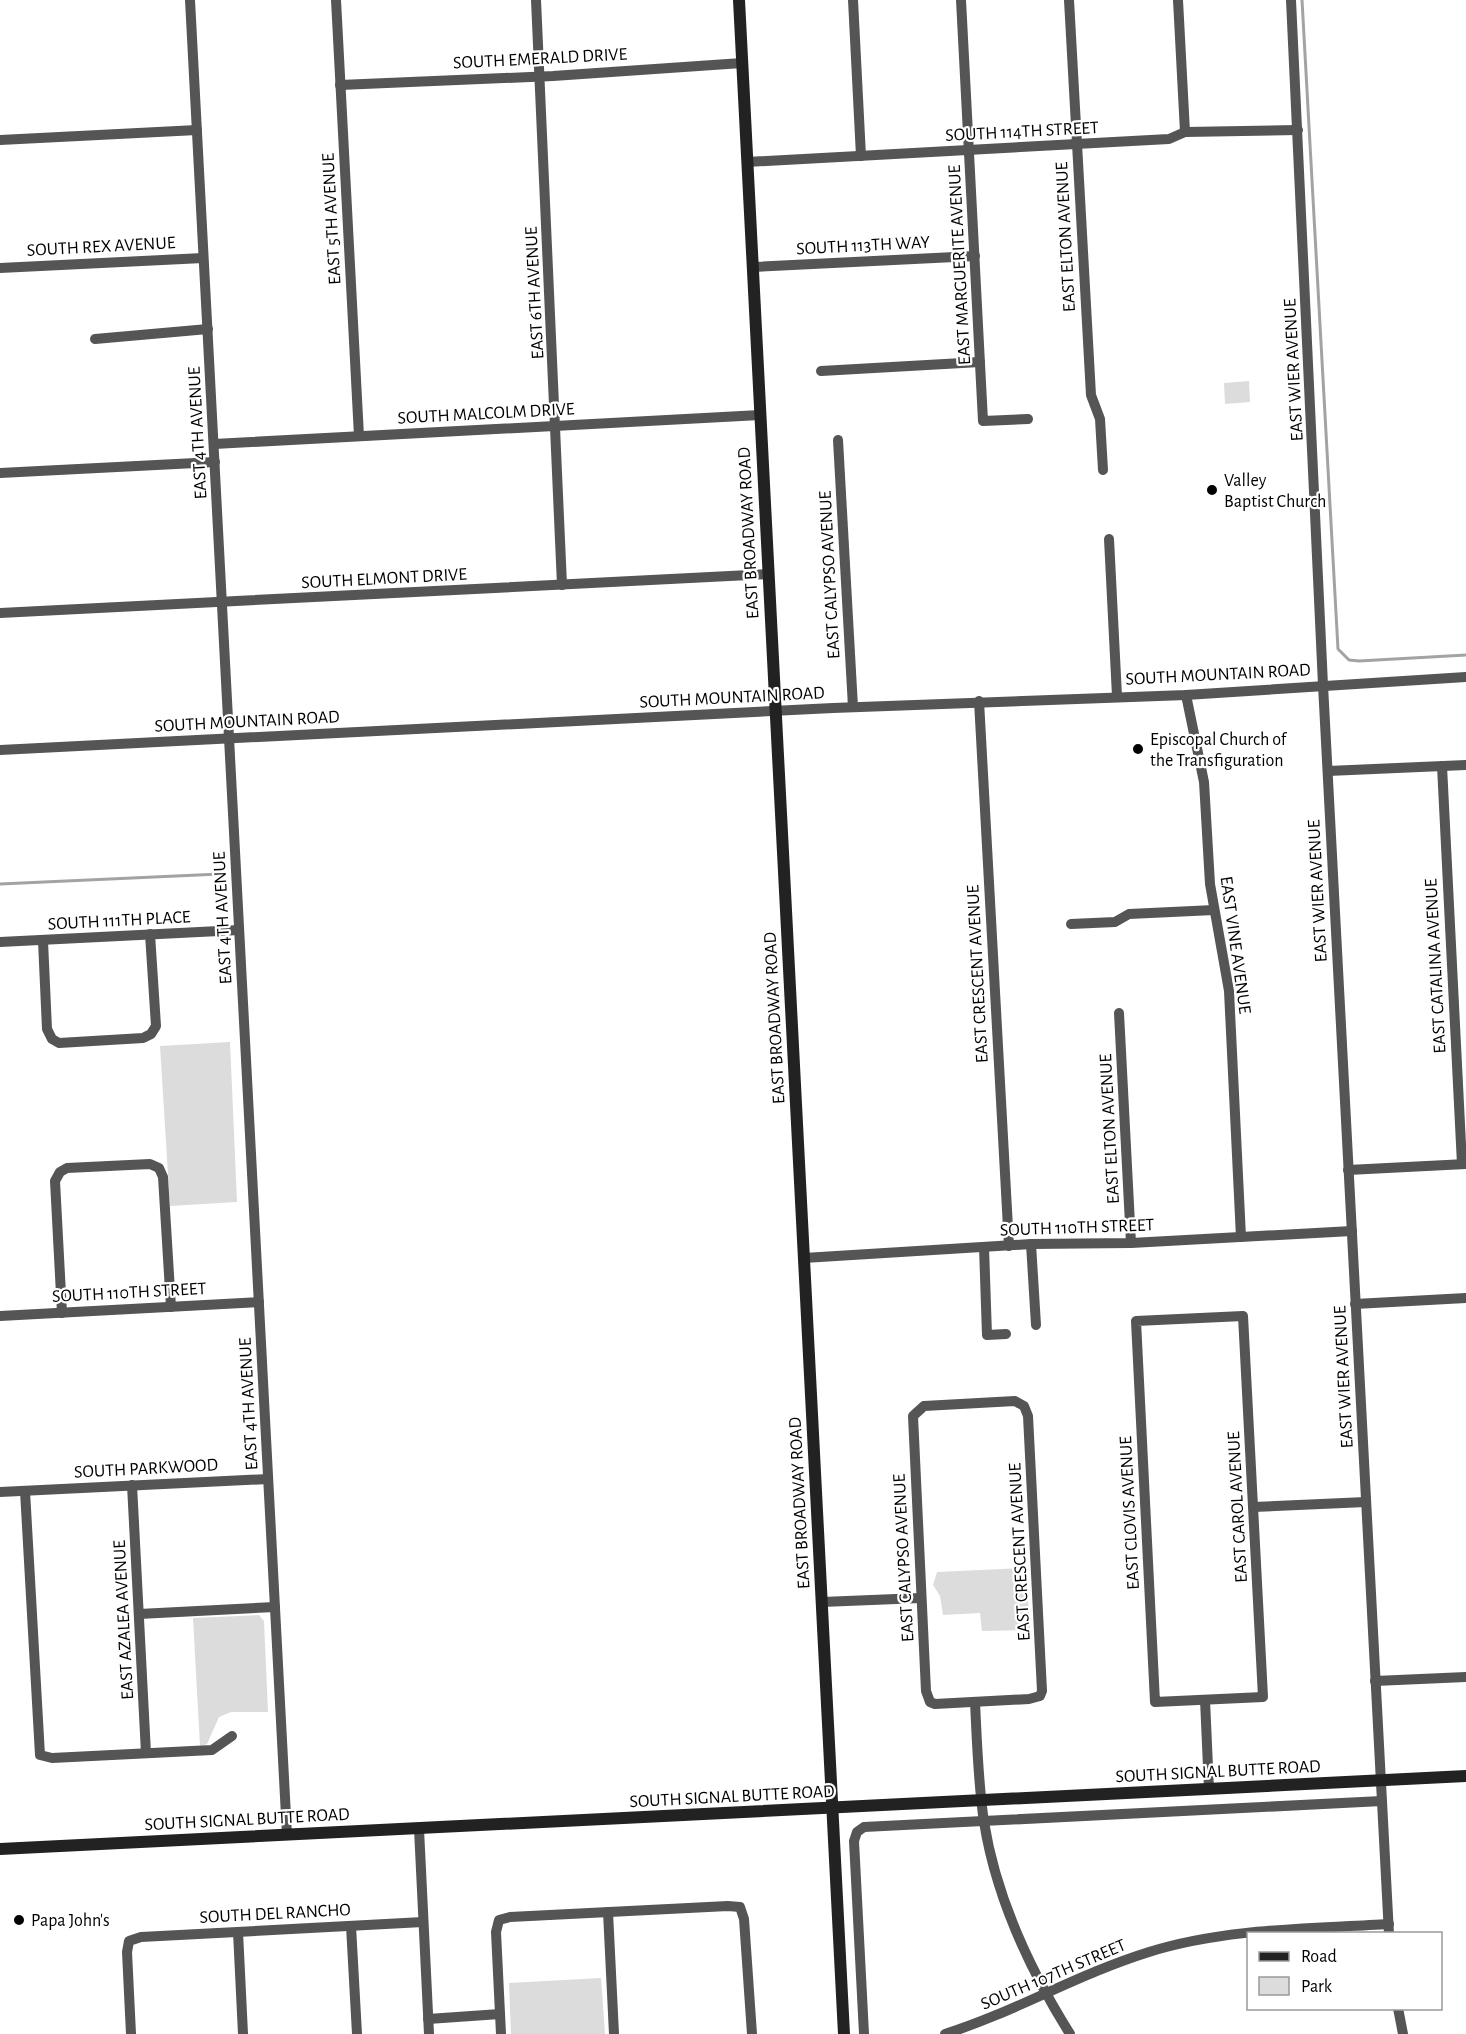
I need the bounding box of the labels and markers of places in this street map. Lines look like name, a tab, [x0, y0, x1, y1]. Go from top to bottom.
place label: Valley Baptist Church	[1224, 472, 1326, 511]
marker: Valley Baptist Church	[1205, 483, 1219, 497]
place label: Episcopal Church of the Transfiguration	[1150, 731, 1288, 770]
marker: Episcopal Church of the Transfiguration	[1131, 742, 1145, 756]
place label: Papa John's	[31, 1912, 110, 1930]
marker: Papa John's	[12, 1913, 26, 1927]

